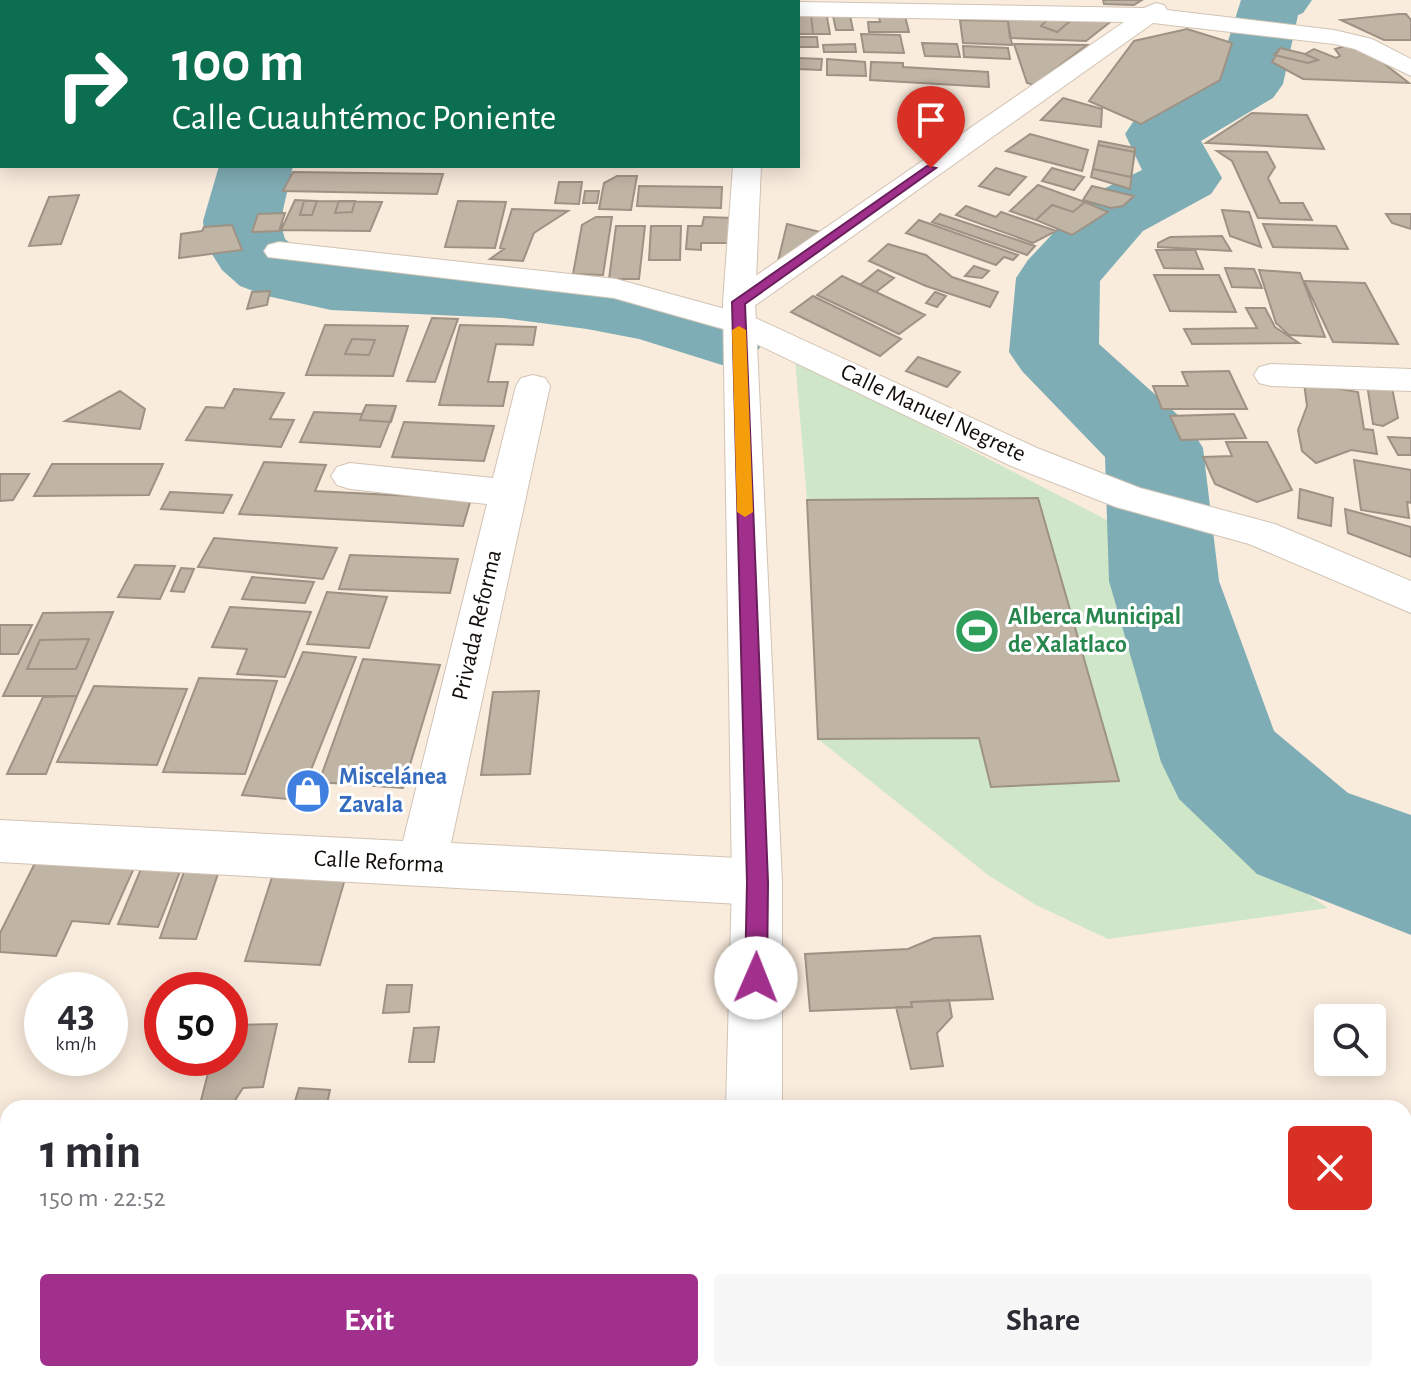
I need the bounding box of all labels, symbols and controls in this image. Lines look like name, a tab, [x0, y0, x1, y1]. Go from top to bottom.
icon: right	[40, 32, 144, 136]
text: 100 m	[172, 35, 304, 91]
pin	[897, 86, 965, 168]
icon: arrive	[909, 98, 953, 142]
text: Calle Cuauhtémoc Poniente	[172, 100, 556, 136]
street label: Calle Manuel Negrete	[837, 360, 1029, 466]
street label: Privada Reforma	[448, 547, 506, 703]
place label: Alberca Municipal de Xalatlaco	[1008, 605, 1181, 657]
sports icon: Alberca Municipal de Xalatlaco	[953, 607, 1001, 655]
place label: Miscelánea Zavala	[339, 765, 447, 817]
shop icon: Miscelánea Zavala	[284, 767, 332, 815]
street label: Calle Reforma	[313, 847, 445, 877]
position arrow	[714, 936, 798, 1020]
speed limit sign: 50	[144, 972, 248, 1076]
text: 43	[57, 994, 95, 1034]
map controls	[1314, 1004, 1386, 1076]
button: search	[1314, 1004, 1386, 1076]
text: km/h	[55, 1034, 97, 1054]
button: close	[1288, 1126, 1372, 1210]
text: 1 min	[40, 1129, 141, 1177]
text: 150 m · 22:52	[40, 1185, 165, 1211]
button: Exit	[40, 1274, 698, 1366]
button: Share	[714, 1274, 1372, 1366]

